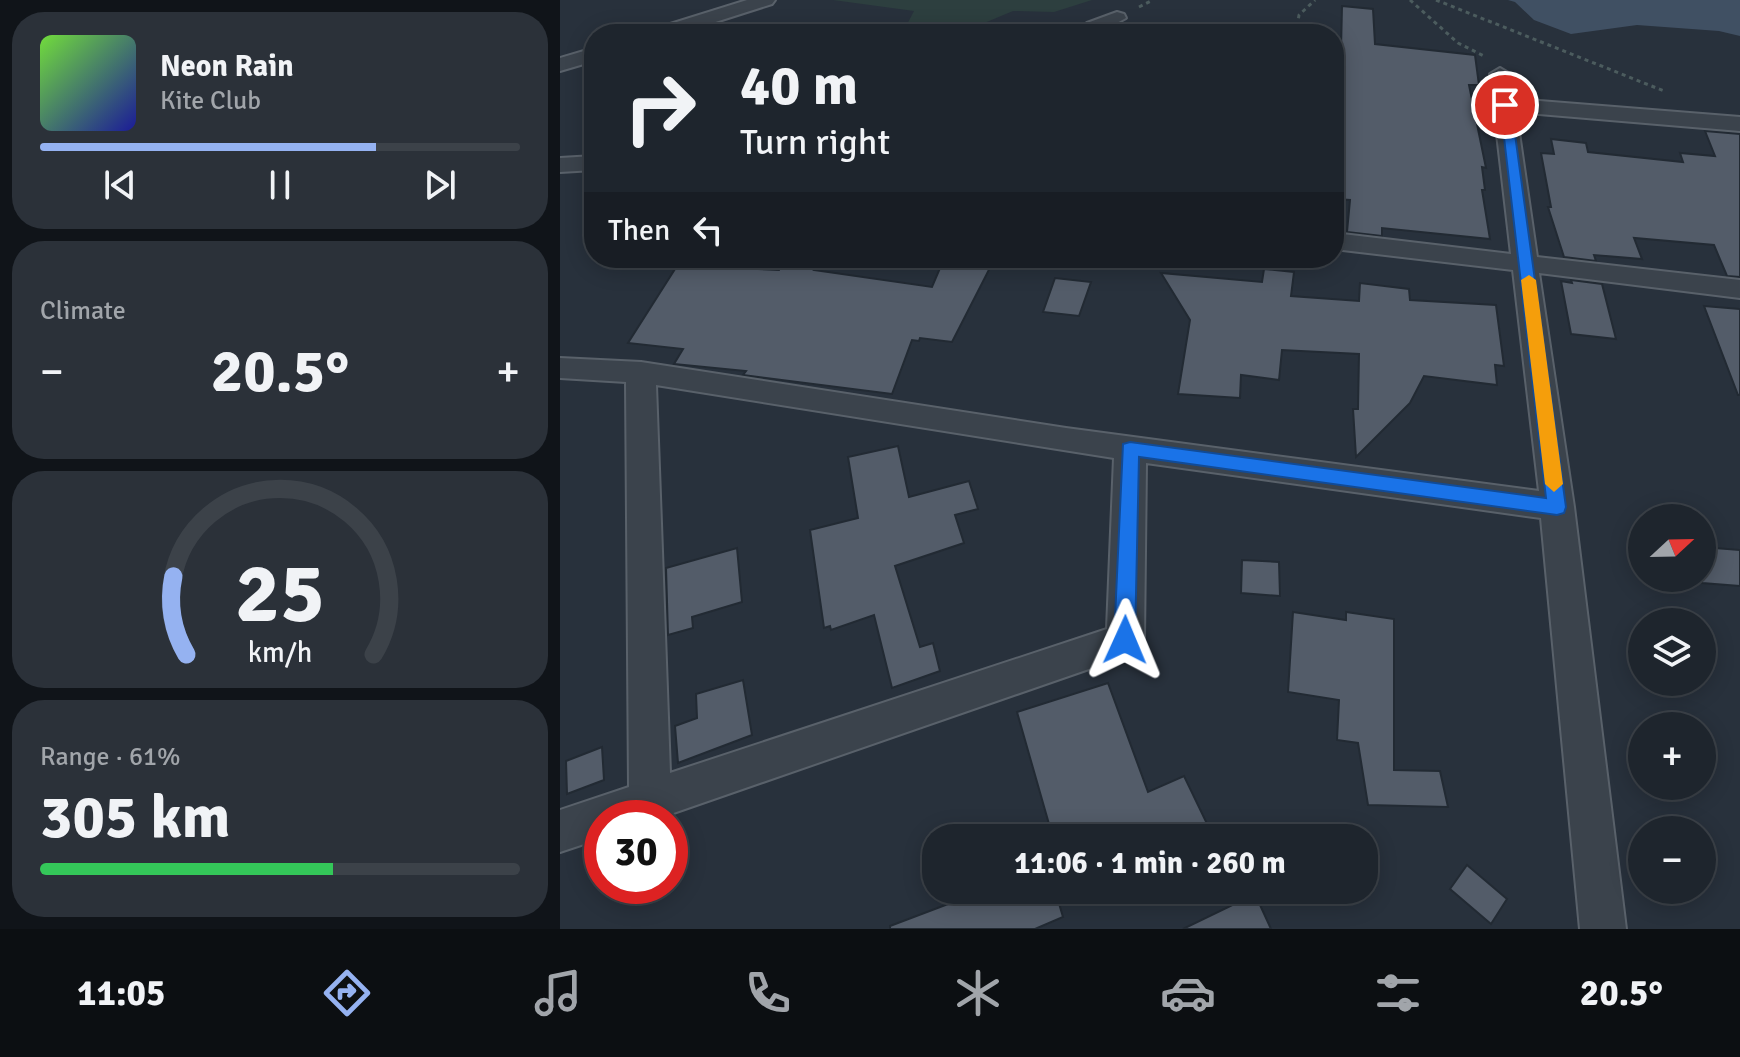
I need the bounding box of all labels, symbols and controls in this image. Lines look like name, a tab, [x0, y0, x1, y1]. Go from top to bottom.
text: Neon Rain	[160, 48, 294, 85]
text: 40 m	[740, 51, 858, 120]
icon: right	[608, 56, 712, 160]
pin	[1471, 71, 1539, 139]
icon: arrive	[1483, 83, 1527, 127]
text: Kite Club	[160, 85, 261, 117]
text: Turn right	[740, 120, 890, 165]
icon: previous	[98, 163, 142, 207]
icon: pause	[258, 163, 302, 207]
icon: next	[418, 163, 462, 207]
icon: left	[686, 208, 730, 252]
text: Then	[608, 212, 670, 249]
text: Climate	[40, 295, 126, 327]
text: 20.5°	[211, 335, 349, 409]
text: −	[40, 345, 64, 399]
text: +	[496, 345, 520, 399]
north arrow	[1628, 504, 1716, 592]
map controls	[1628, 504, 1716, 904]
text: 25	[235, 543, 325, 645]
position arrow	[1083, 598, 1167, 682]
button: layers	[1628, 608, 1716, 696]
text: km/h	[248, 635, 312, 670]
button: +	[1628, 712, 1716, 800]
text: Range · 61%	[40, 741, 181, 773]
text: 305 km	[40, 781, 230, 855]
speed limit sign: 30	[584, 800, 688, 904]
button: −	[1628, 816, 1716, 904]
text: 11:06 · 1 min · 260 m	[1014, 845, 1286, 882]
icon: directions	[319, 965, 375, 1021]
icon: music	[530, 965, 586, 1021]
icon: phone	[740, 965, 796, 1021]
icon: climate	[950, 965, 1006, 1021]
icon: car	[1160, 965, 1216, 1021]
icon: filters	[1370, 965, 1426, 1021]
text: 11:05	[77, 971, 165, 1016]
text: 20.5°	[1580, 971, 1663, 1016]

